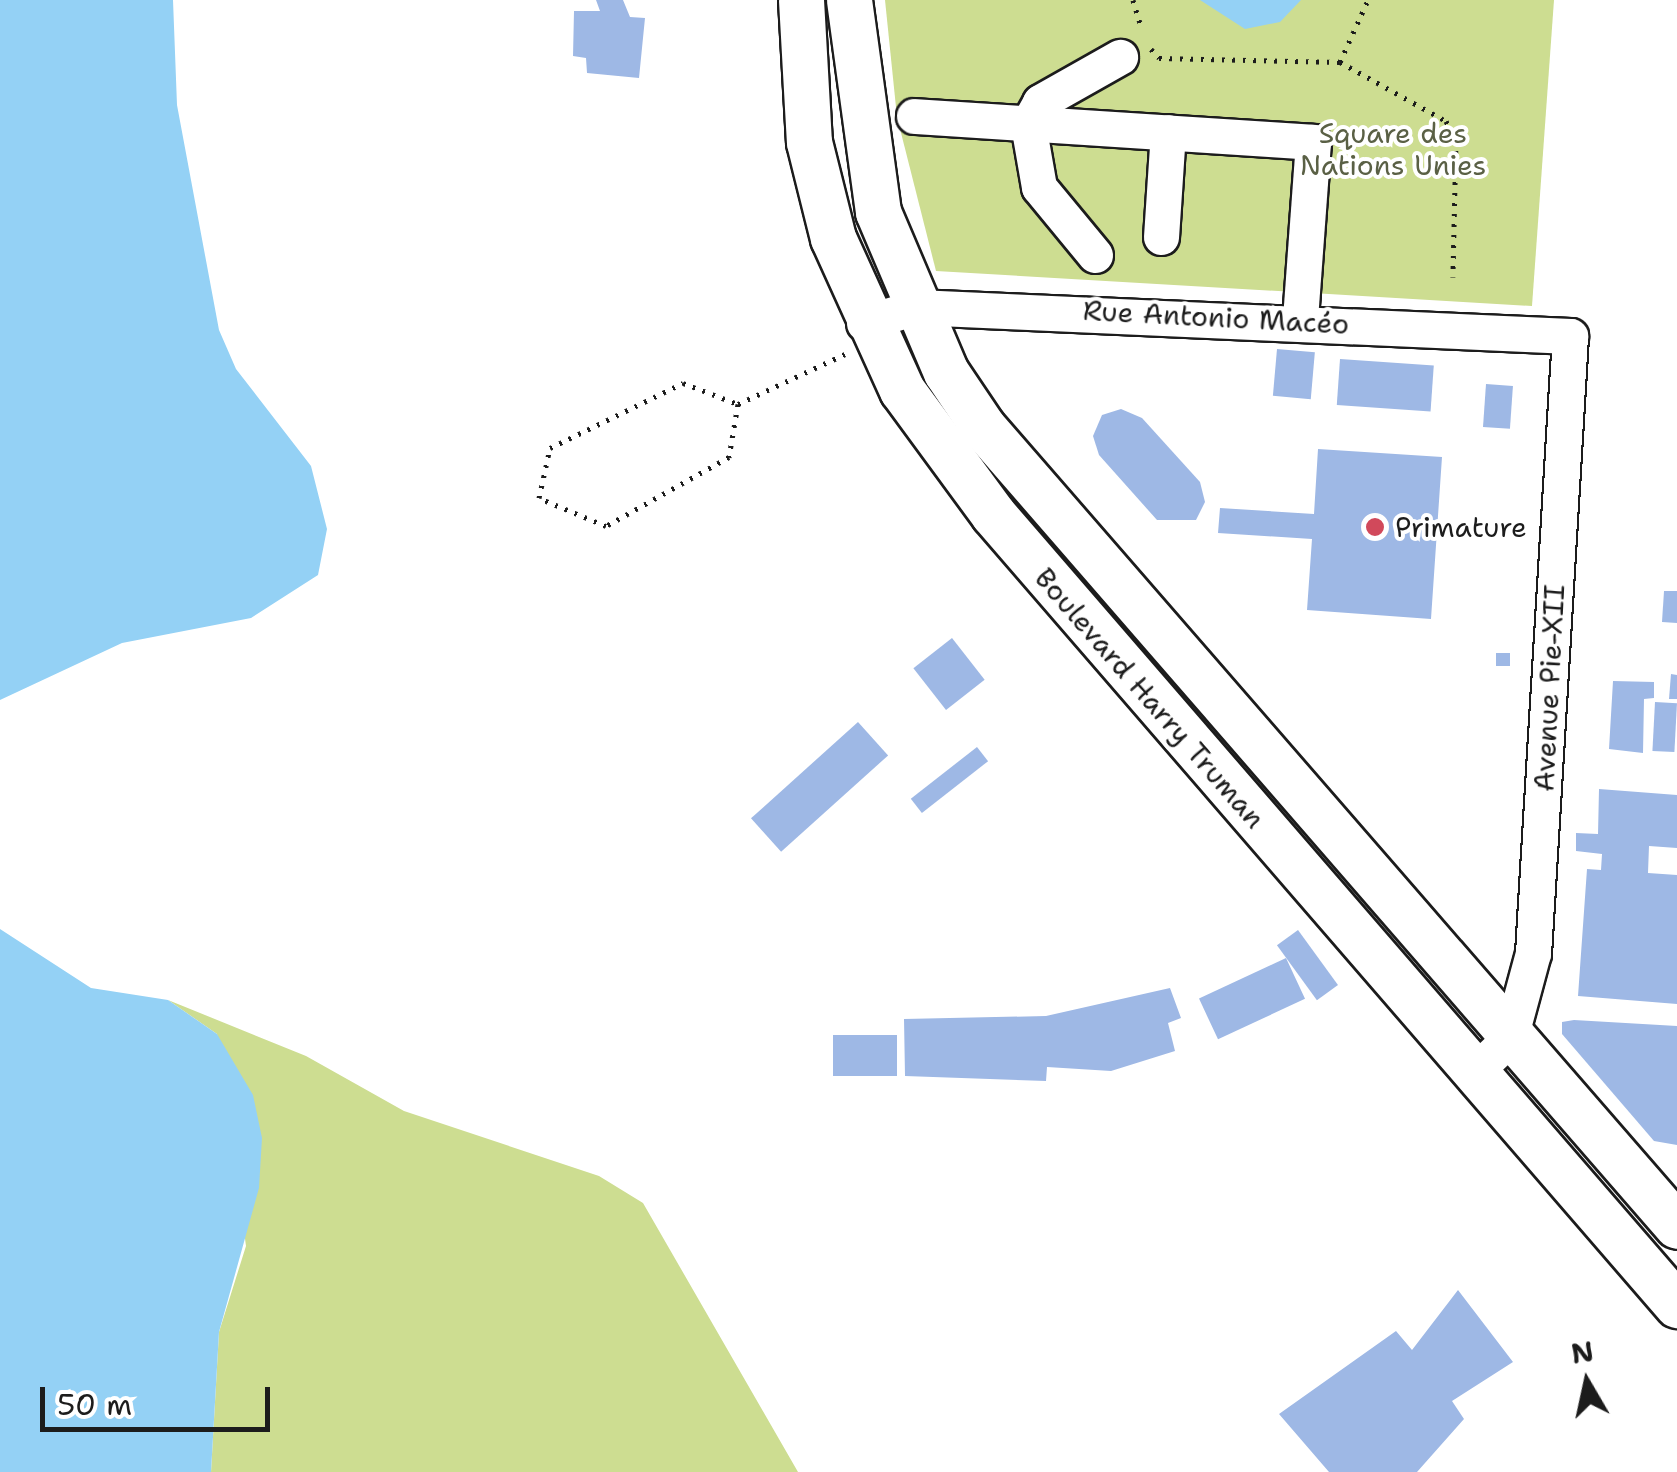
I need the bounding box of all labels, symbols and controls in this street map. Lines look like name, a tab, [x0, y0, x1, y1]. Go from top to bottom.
park label: Square des Nations Unies	[1300, 116, 1486, 182]
street label: Rue Antonio Macéo	[1082, 293, 1350, 341]
place label: Primature	[1395, 510, 1527, 544]
marker: Primature	[1364, 516, 1386, 538]
street label: Boulevard Harry Truman	[1028, 561, 1272, 835]
street label: Avenue Pie-XII	[1527, 583, 1571, 793]
north arrow	[1537, 1332, 1637, 1432]
text: N	[1568, 1332, 1596, 1373]
scale bar	[45, 1367, 275, 1429]
text: 50 m	[57, 1384, 132, 1425]

